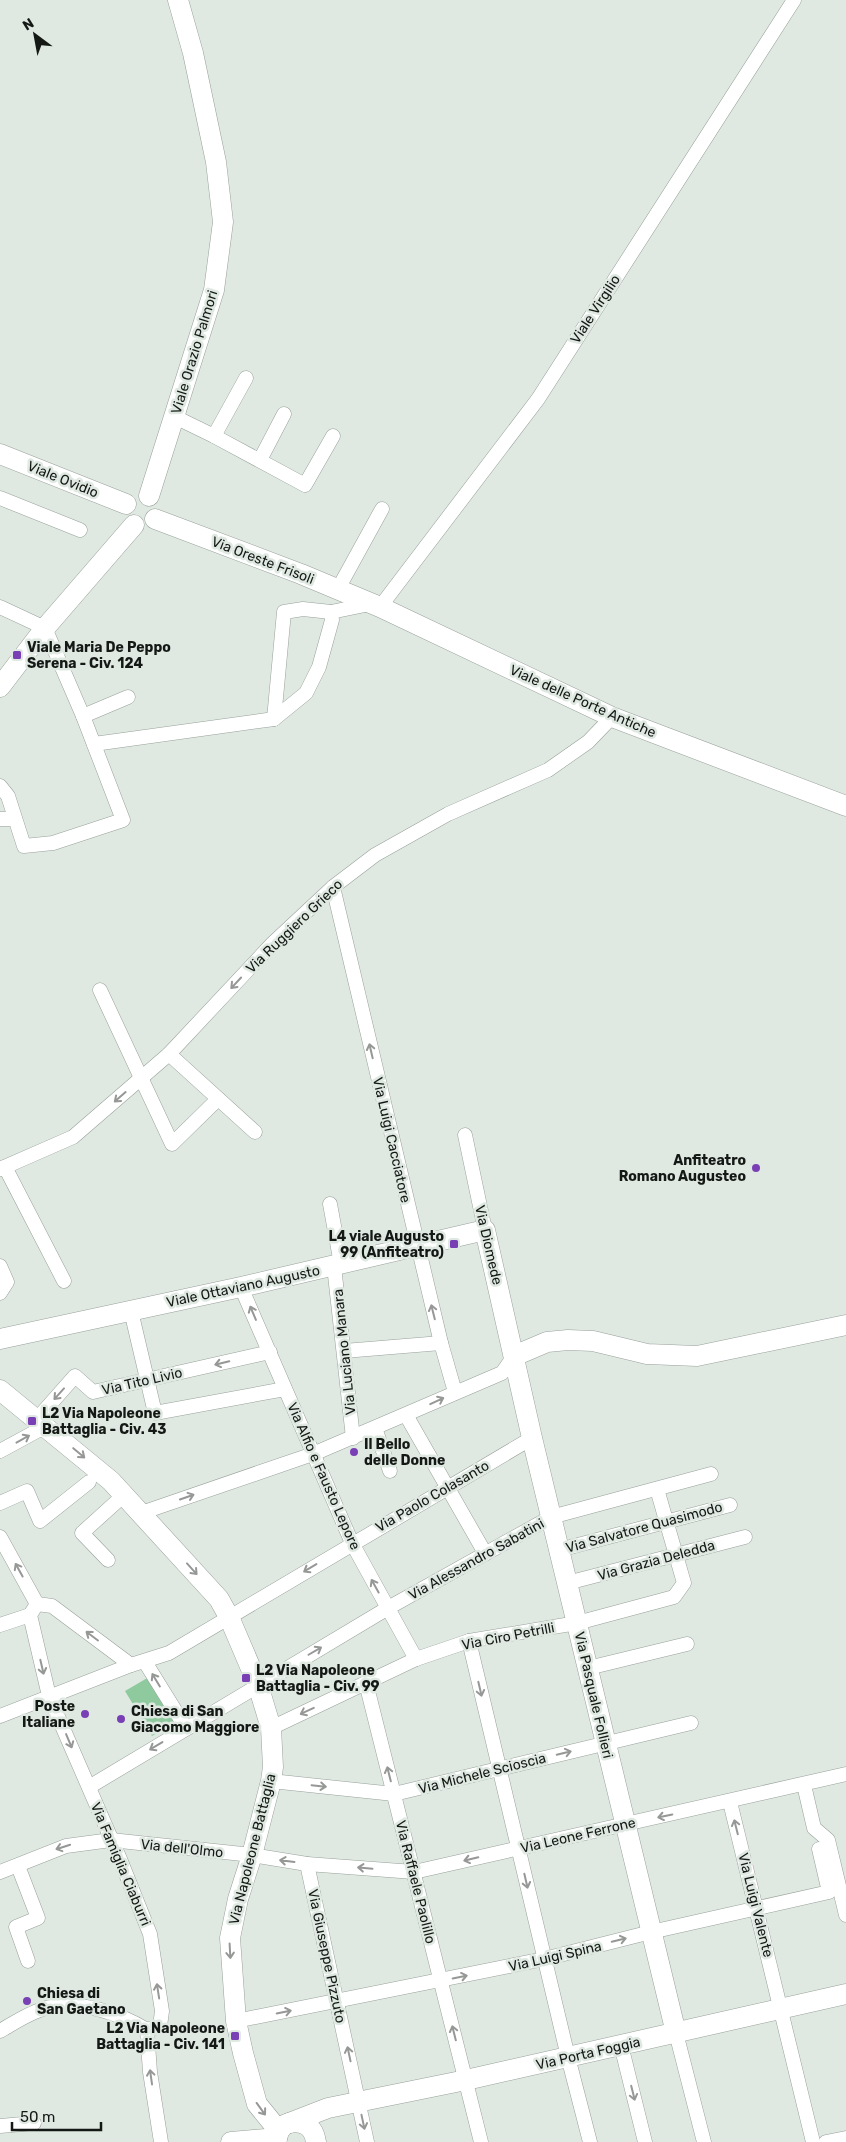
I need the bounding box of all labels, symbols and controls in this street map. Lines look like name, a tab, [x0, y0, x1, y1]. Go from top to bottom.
north arrow	[10, 10, 60, 60]
text: N	[20, 15, 37, 34]
street label: Viale Virgilio	[567, 272, 624, 347]
street label: Viale Orazio Palmori	[168, 288, 221, 416]
street label: Viale Ovidio	[25, 457, 101, 501]
street label: Via Oreste Frisoli	[209, 533, 317, 588]
place label: Viale Maria De Peppo Serena - Civ. 124	[27, 639, 171, 672]
marker: Viale Maria De Peppo Serena - Civ. 124	[11, 649, 23, 661]
street label: Viale delle Porte Antiche	[507, 661, 659, 742]
street label: Via Ruggiero Grieco	[243, 876, 346, 977]
one-way arrow	[230, 976, 242, 989]
one-way arrow	[366, 1044, 375, 1060]
street label: Via Luigi Cacciatore	[369, 1076, 414, 1205]
one-way arrow	[114, 1091, 127, 1102]
place label: Anfiteatro Romano Augusteo	[619, 1152, 746, 1185]
marker: Anfiteatro Romano Augusteo	[750, 1162, 762, 1174]
street label: Via Diomede	[471, 1204, 506, 1287]
place label: L4 viale Augusto 99 (Anfiteatro)	[328, 1228, 444, 1261]
marker: L4 viale Augusto 99 (Anfiteatro)	[448, 1238, 460, 1250]
street label: Viale Ottaviano Augusto	[165, 1262, 321, 1311]
street label: Via Luciano Manara	[329, 1288, 360, 1416]
one-way arrow	[428, 1304, 437, 1320]
one-way arrow	[247, 1306, 257, 1321]
one-way arrow	[214, 1359, 230, 1368]
street label: Via Tito Livio	[100, 1364, 184, 1399]
one-way arrow	[53, 1388, 65, 1401]
one-way arrow	[429, 1395, 444, 1405]
street label: Via Alfio e Fausto Lepore	[283, 1400, 364, 1553]
place label: L2 Via Napoleone Battaglia - Civ. 43	[42, 1405, 166, 1438]
marker: L2 Via Napoleone Battaglia - Civ. 43	[26, 1415, 38, 1427]
one-way arrow	[15, 1434, 30, 1443]
place label: Il Bello delle Donne	[364, 1436, 445, 1469]
marker: Il Bello delle Donne	[348, 1446, 360, 1458]
one-way arrow	[72, 1448, 85, 1459]
street label: Via Paolo Colasanto	[372, 1457, 492, 1536]
one-way arrow	[179, 1492, 195, 1501]
street label: Via Salvatore Quasimodo	[564, 1498, 724, 1557]
street label: Via Alessandro Sabatini	[405, 1515, 547, 1604]
street label: Via Grazia Deledda	[596, 1537, 717, 1584]
one-way arrow	[14, 1563, 23, 1578]
one-way arrow	[187, 1563, 198, 1576]
one-way arrow	[304, 1564, 318, 1574]
one-way arrow	[370, 1579, 380, 1594]
street label: Via Ciro Petrilli	[460, 1619, 556, 1654]
street label: Via Pasquale Follieri	[571, 1630, 616, 1760]
one-way arrow	[85, 1631, 99, 1641]
one-way arrow	[307, 1646, 321, 1656]
one-way arrow	[38, 1658, 47, 1674]
place label: L2 Via Napoleone Battaglia - Civ. 99	[256, 1662, 380, 1695]
marker: L2 Via Napoleone Battaglia - Civ. 99	[240, 1672, 252, 1684]
one-way arrow	[151, 1674, 161, 1688]
one-way arrow	[476, 1680, 485, 1696]
place label: Poste Italiane	[22, 1698, 75, 1731]
place label: Chiesa di San Giacomo Maggiore	[131, 1703, 259, 1736]
one-way arrow	[300, 1707, 315, 1716]
marker: Poste Italiane	[79, 1708, 91, 1720]
marker: Chiesa di San Giacomo Maggiore	[115, 1713, 127, 1725]
one-way arrow	[64, 1733, 74, 1748]
one-way arrow	[150, 1742, 164, 1752]
one-way arrow	[555, 1748, 571, 1757]
street label: Via Michele Scioscia	[417, 1749, 548, 1798]
one-way arrow	[384, 1766, 393, 1782]
street label: Via Napoleone Battaglia	[225, 1772, 279, 1926]
one-way arrow	[311, 1781, 327, 1791]
street label: Via Famiglia Ciaburri	[87, 1800, 154, 1929]
one-way arrow	[658, 1811, 674, 1821]
street label: Via Leone Ferrone	[519, 1814, 638, 1857]
street label: Via Raffaele Paolillo	[392, 1819, 439, 1946]
one-way arrow	[731, 1819, 740, 1835]
street label: Via dell'Olmo	[140, 1836, 224, 1861]
one-way arrow	[56, 1843, 72, 1853]
street label: Via Luigi Valente	[734, 1851, 777, 1959]
one-way arrow	[463, 1855, 479, 1864]
one-way arrow	[280, 1856, 296, 1866]
one-way arrow	[358, 1864, 374, 1873]
one-way arrow	[522, 1872, 531, 1888]
street label: Via Giuseppe Pizzuto	[304, 1888, 349, 2025]
one-way arrow	[610, 1935, 626, 1944]
street label: Via Luigi Spina	[507, 1938, 603, 1975]
one-way arrow	[226, 1942, 235, 1958]
one-way arrow	[452, 1972, 468, 1981]
one-way arrow	[153, 1983, 163, 1999]
place label: Chiesa di San Gaetano	[37, 1985, 126, 2018]
marker: Chiesa di San Gaetano	[21, 1995, 33, 2007]
one-way arrow	[275, 2007, 291, 2016]
place label: L2 Via Napoleone Battaglia - Civ. 141	[96, 2020, 225, 2053]
one-way arrow	[449, 2026, 458, 2042]
marker: L2 Via Napoleone Battaglia - Civ. 141	[229, 2030, 241, 2042]
street label: Via Porta Foggia	[534, 2033, 642, 2074]
one-way arrow	[344, 2047, 353, 2063]
one-way arrow	[146, 2069, 156, 2085]
one-way arrow	[629, 2084, 638, 2100]
scale bar	[12, 2100, 101, 2132]
one-way arrow	[256, 2102, 266, 2116]
text: 50 m	[20, 2108, 55, 2126]
one-way arrow	[359, 2114, 368, 2130]

